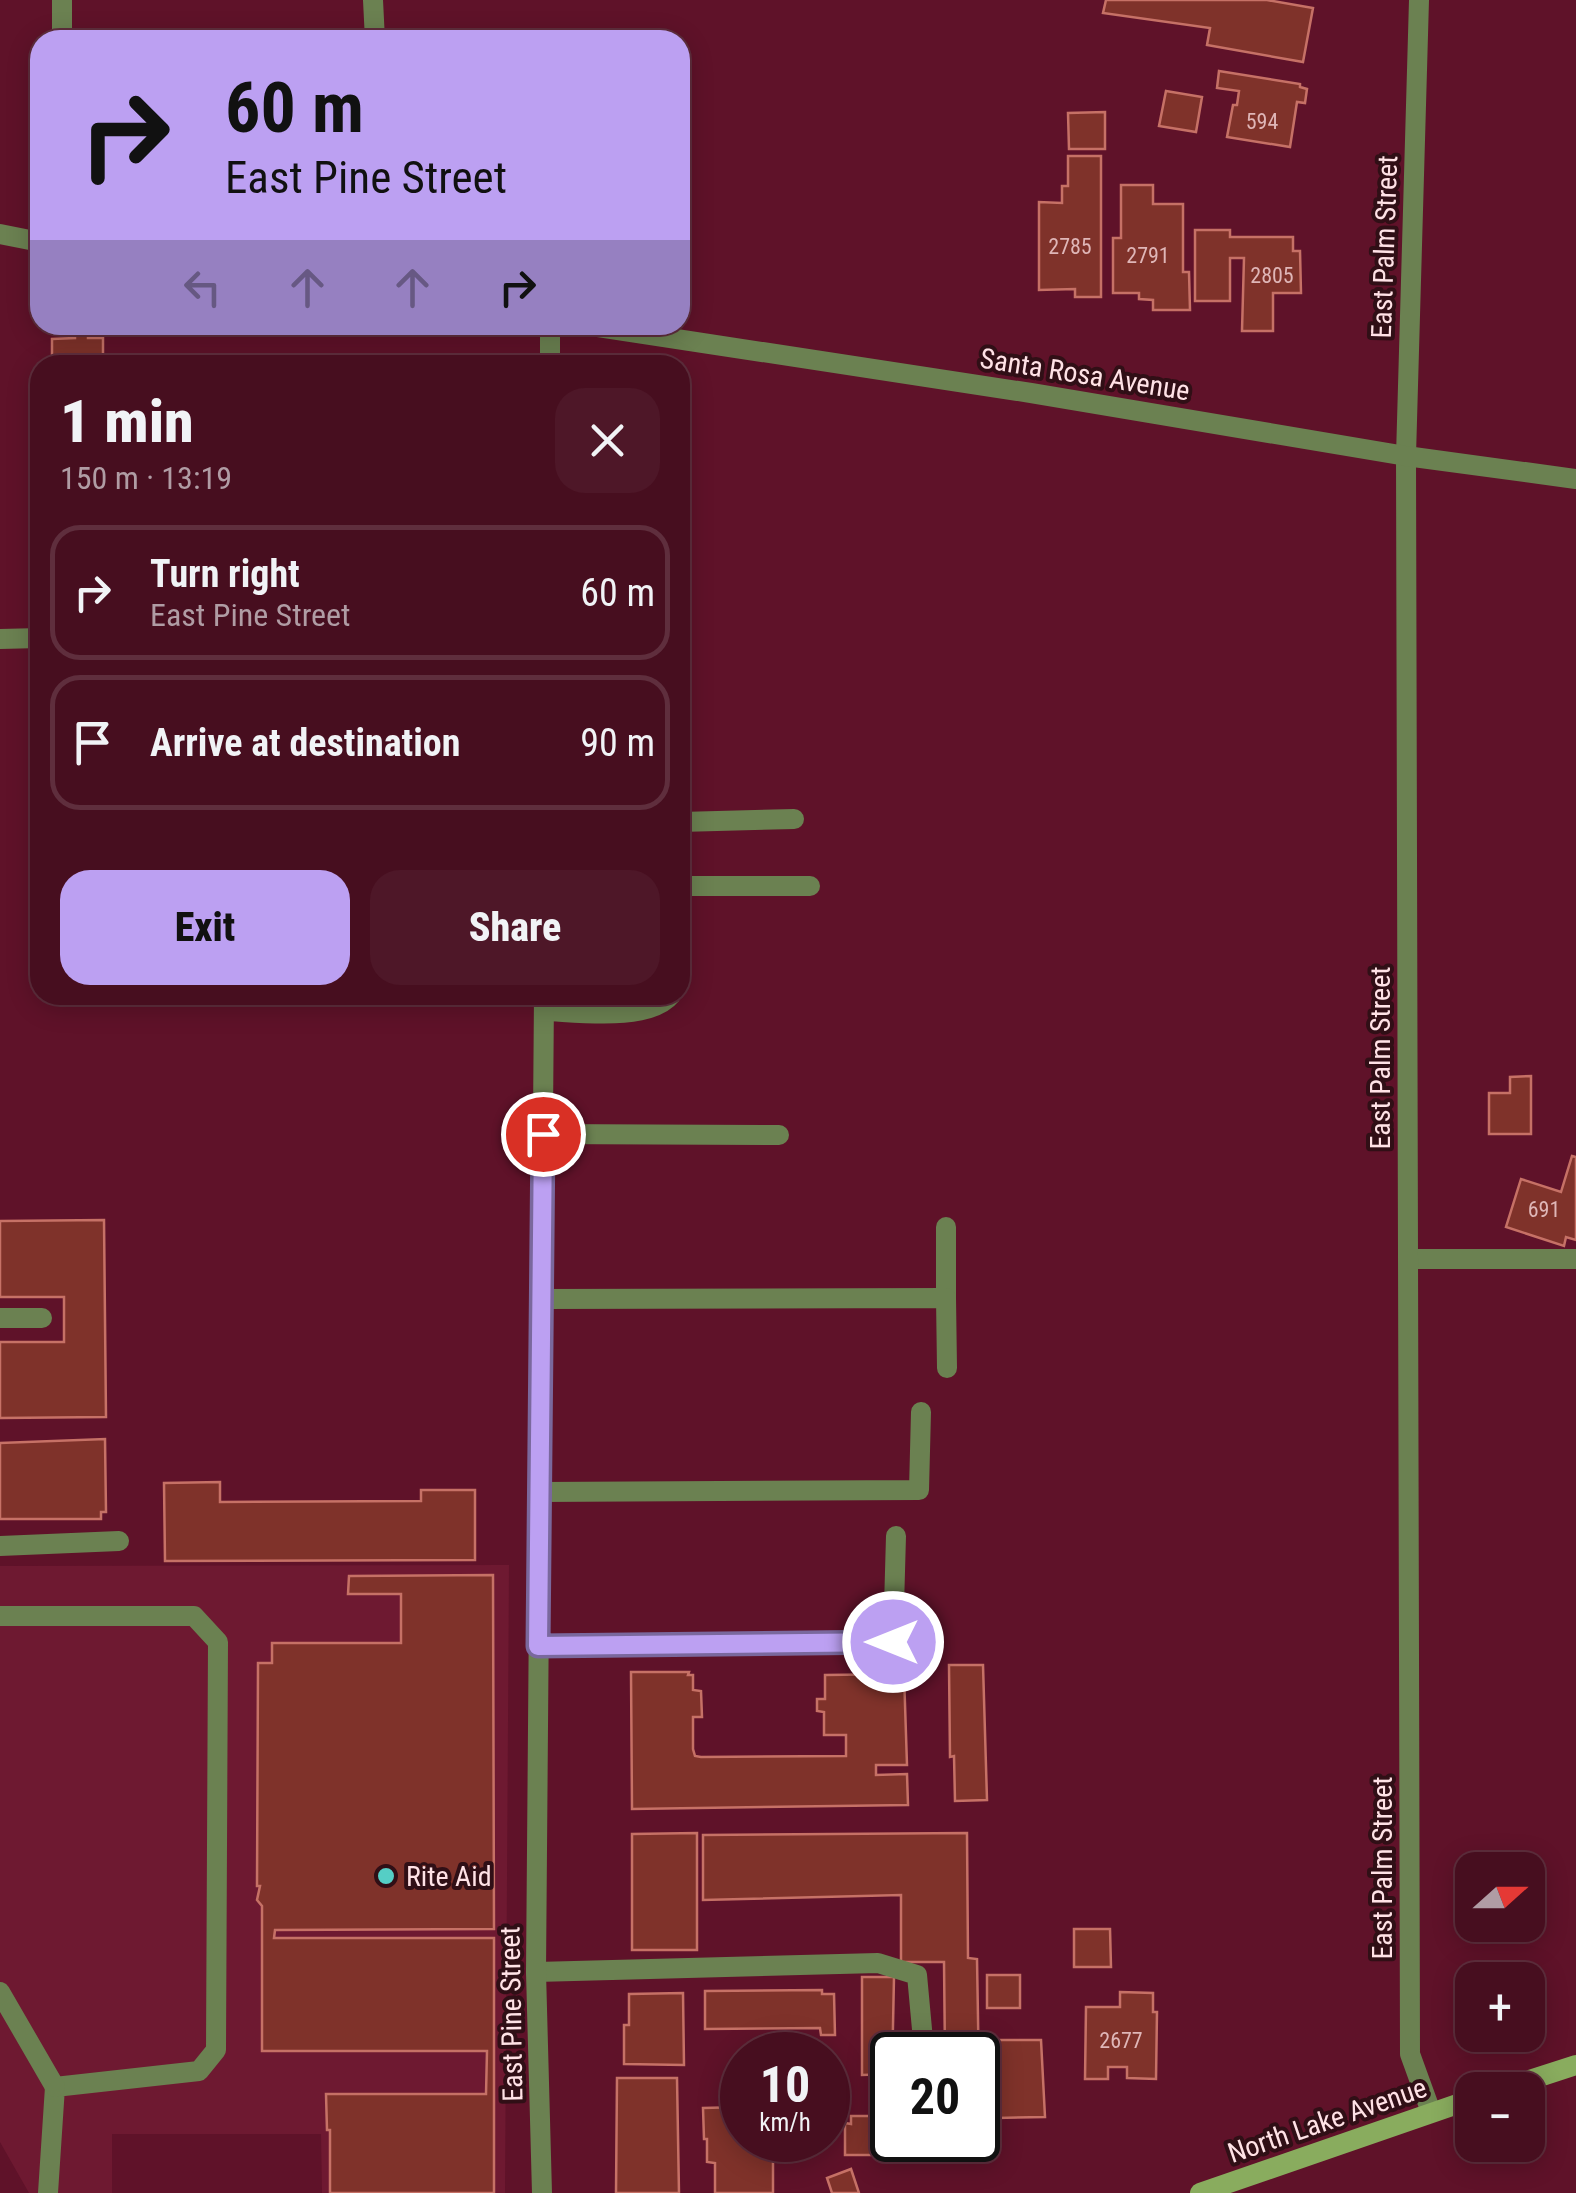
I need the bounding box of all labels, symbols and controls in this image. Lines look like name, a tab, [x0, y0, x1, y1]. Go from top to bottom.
text: 60 m	[225, 67, 364, 149]
icon: right	[60, 70, 190, 200]
house number: 594	[1246, 109, 1278, 134]
text: East Pine Street	[225, 151, 507, 204]
street label: East Palm Street	[1365, 155, 1404, 339]
house number: 2785	[1048, 234, 1092, 259]
house number: 2791	[1126, 243, 1170, 268]
icon: left	[175, 260, 230, 315]
icon: ahead	[280, 260, 335, 315]
icon: ahead	[385, 260, 440, 315]
icon: right	[490, 260, 545, 315]
house number: 2805	[1250, 263, 1294, 288]
street label: Santa Rosa Avenue	[978, 342, 1192, 407]
text: 1 min	[60, 386, 194, 457]
button: close	[555, 388, 660, 493]
text: 150 m · 13:19	[60, 459, 232, 497]
text: Turn right	[150, 552, 300, 596]
icon: right	[65, 565, 120, 620]
text: 60 m	[580, 571, 655, 615]
text: East Pine Street	[150, 596, 351, 634]
icon: arrive	[65, 715, 120, 770]
text: Arrive at destination	[150, 721, 460, 765]
text: 90 m	[580, 721, 655, 765]
button: Exit	[60, 870, 350, 985]
button: Share	[370, 870, 660, 985]
street label: East Palm Street	[1364, 966, 1397, 1150]
pin	[501, 1092, 586, 1177]
icon: arrive	[516, 1107, 571, 1162]
house number: 691	[1528, 1197, 1560, 1222]
position arrow	[841, 1590, 945, 1694]
street label: East Palm Street	[1366, 1776, 1399, 1960]
north arrow	[1455, 1852, 1545, 1942]
map controls	[1455, 1852, 1545, 2162]
place label: Rite Aid	[406, 1860, 492, 1893]
marker: Rite Aid	[375, 1865, 397, 1887]
street label: East Pine Street	[493, 1926, 530, 2102]
button: +	[1455, 1962, 1545, 2052]
house number: 2677	[1099, 2028, 1143, 2053]
speed limit sign: 20	[870, 2032, 1000, 2162]
text: 10	[760, 2056, 810, 2114]
street label: North Lake Avenue	[1223, 2071, 1431, 2170]
button: −	[1455, 2072, 1545, 2162]
text: km/h	[759, 2108, 811, 2137]

